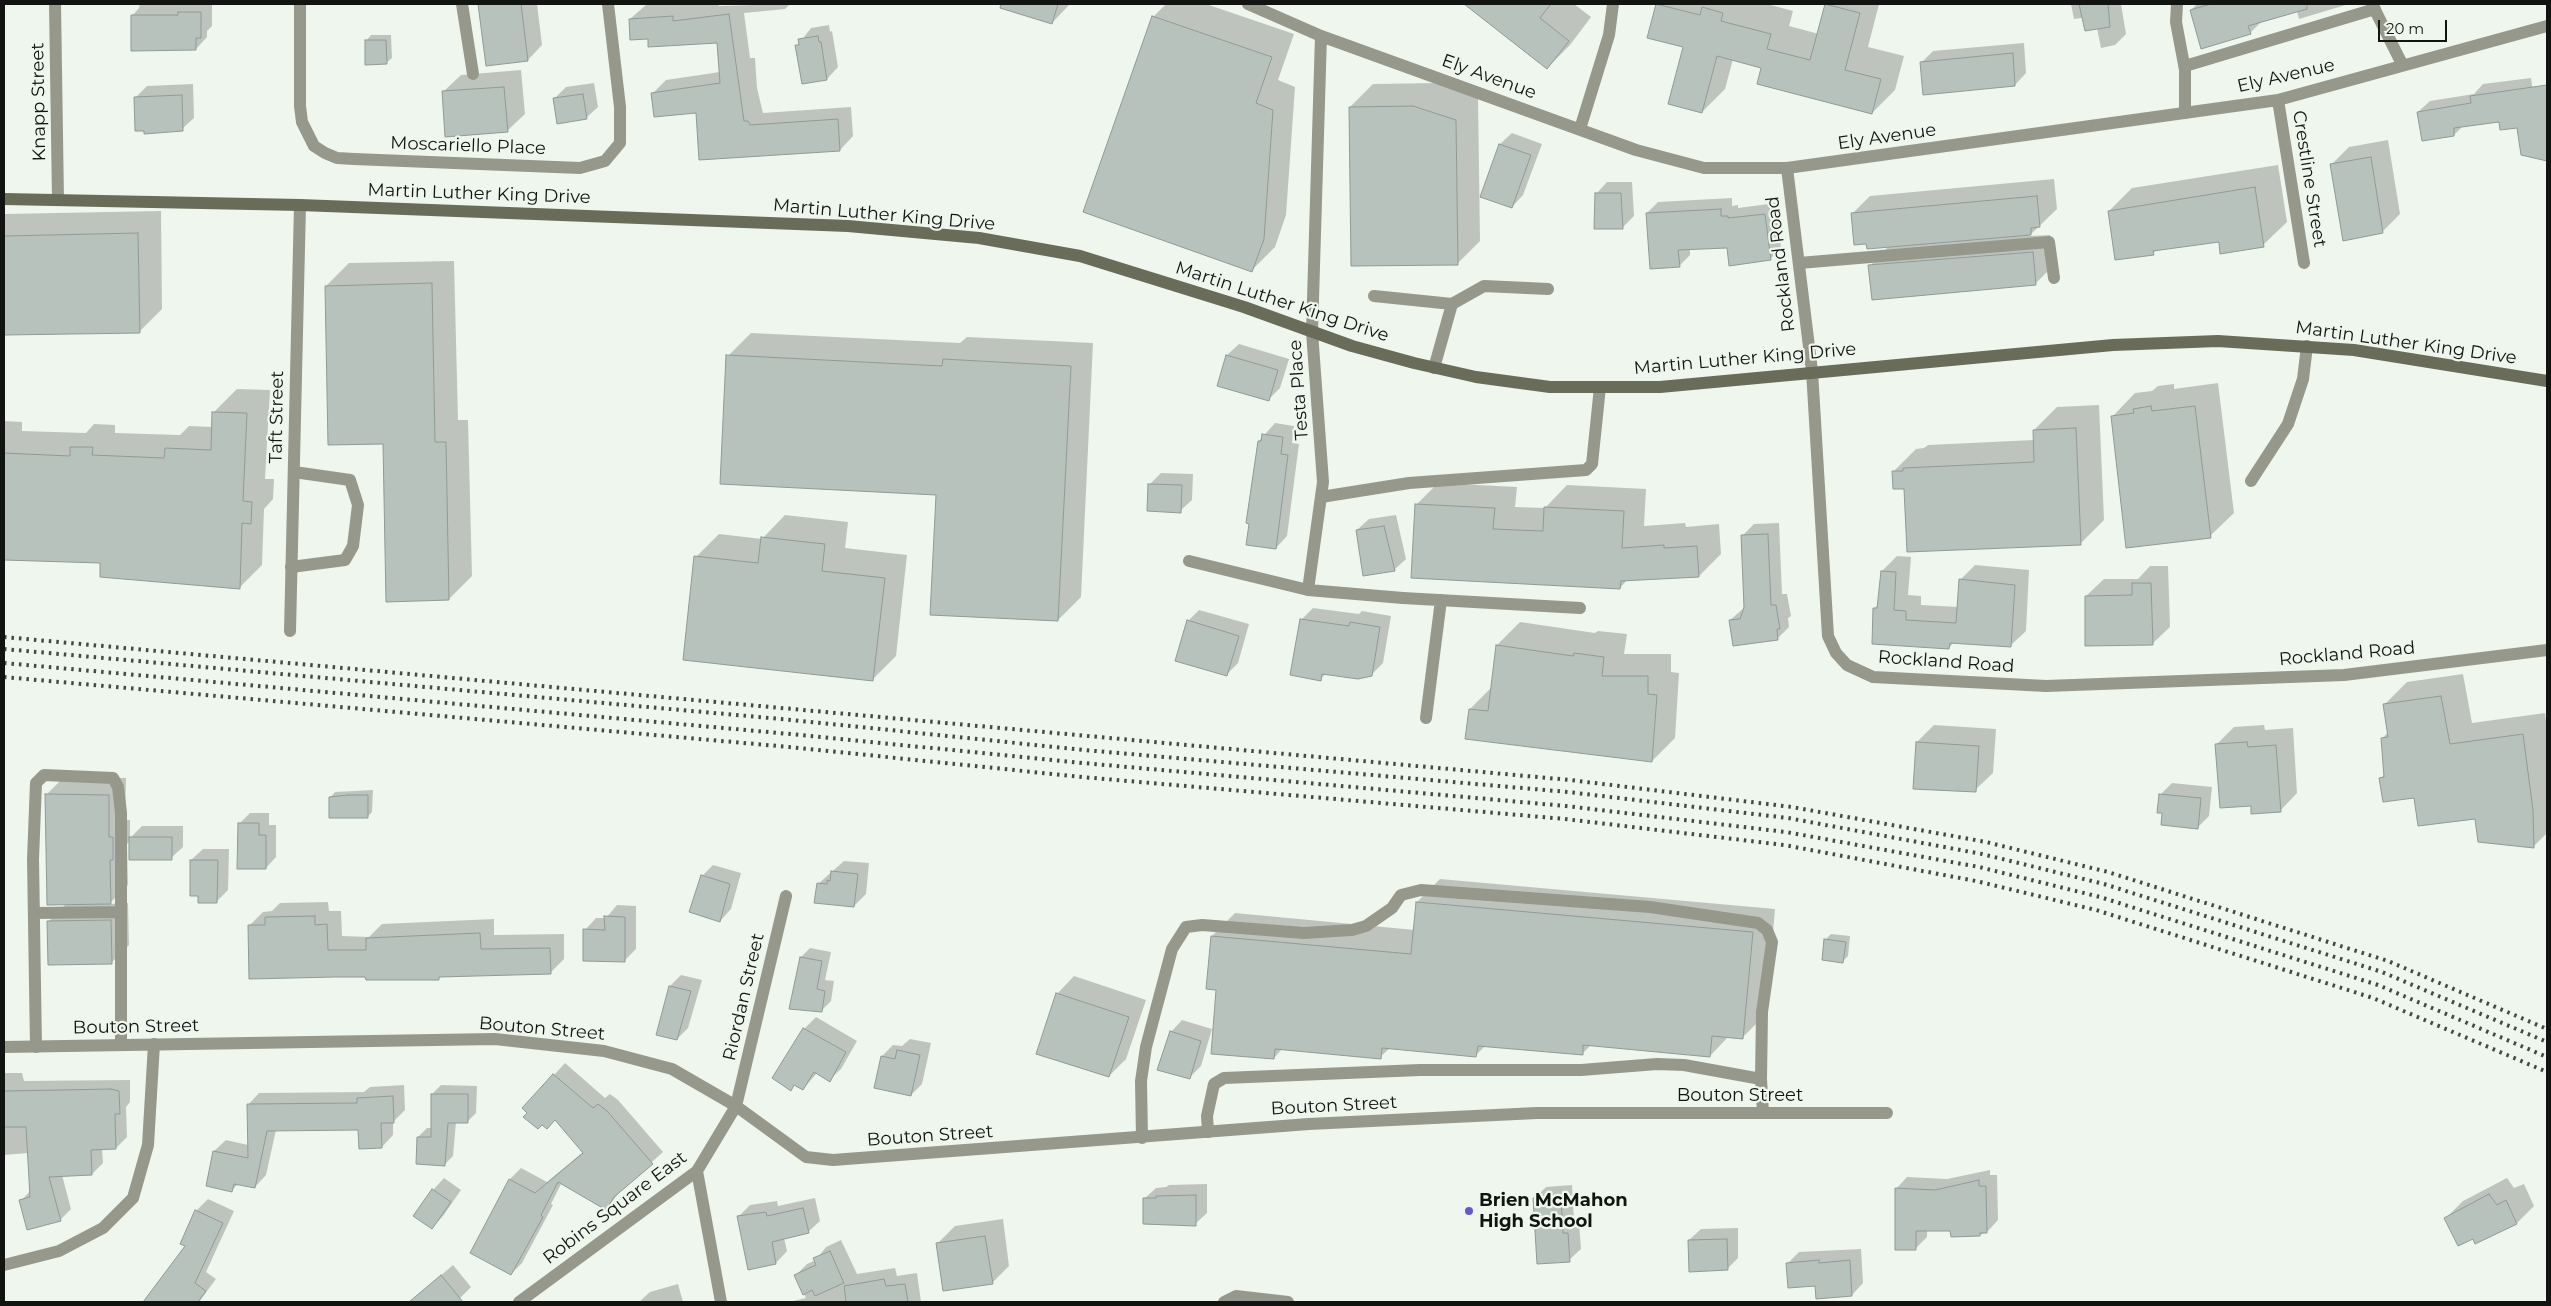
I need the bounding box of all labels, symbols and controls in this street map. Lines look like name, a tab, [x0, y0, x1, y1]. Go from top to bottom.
scale bar	[2381, 10, 2450, 42]
text: 20 m	[2386, 19, 2424, 38]
street label: Knapp Street	[27, 42, 51, 162]
street label: Ely Avenue	[1439, 50, 1539, 104]
street label: Ely Avenue	[2235, 54, 2337, 98]
street label: Crestline Street	[2287, 109, 2331, 249]
street label: Ely Avenue	[1836, 119, 1938, 155]
street label: Moscariello Place	[390, 132, 546, 160]
street label: Martin Luther King Drive	[367, 179, 591, 209]
street label: Martin Luther King Drive	[772, 195, 996, 235]
street label: Rockland Road	[1762, 195, 1800, 333]
street label: Martin Luther King Drive	[1173, 257, 1391, 347]
street label: Martin Luther King Drive	[2294, 317, 2518, 369]
street label: Testa Place	[1285, 339, 1313, 441]
street label: Martin Luther King Drive	[1633, 339, 1857, 379]
street label: Taft Street	[265, 370, 289, 464]
street label: Rockland Road	[2278, 637, 2416, 671]
street label: Rockland Road	[1877, 646, 2015, 678]
street label: Riordan Street	[719, 931, 769, 1063]
street label: Bouton Street	[478, 1013, 606, 1045]
street label: Bouton Street	[73, 1015, 199, 1039]
street label: Bouton Street	[1677, 1085, 1803, 1107]
street label: Bouton Street	[1270, 1092, 1398, 1120]
street label: Bouton Street	[866, 1121, 994, 1151]
street label: Robins Square East	[539, 1147, 691, 1269]
place label: Brien McMahon High School	[1479, 1190, 1628, 1232]
marker: Brien McMahon High School	[1463, 1205, 1475, 1217]

